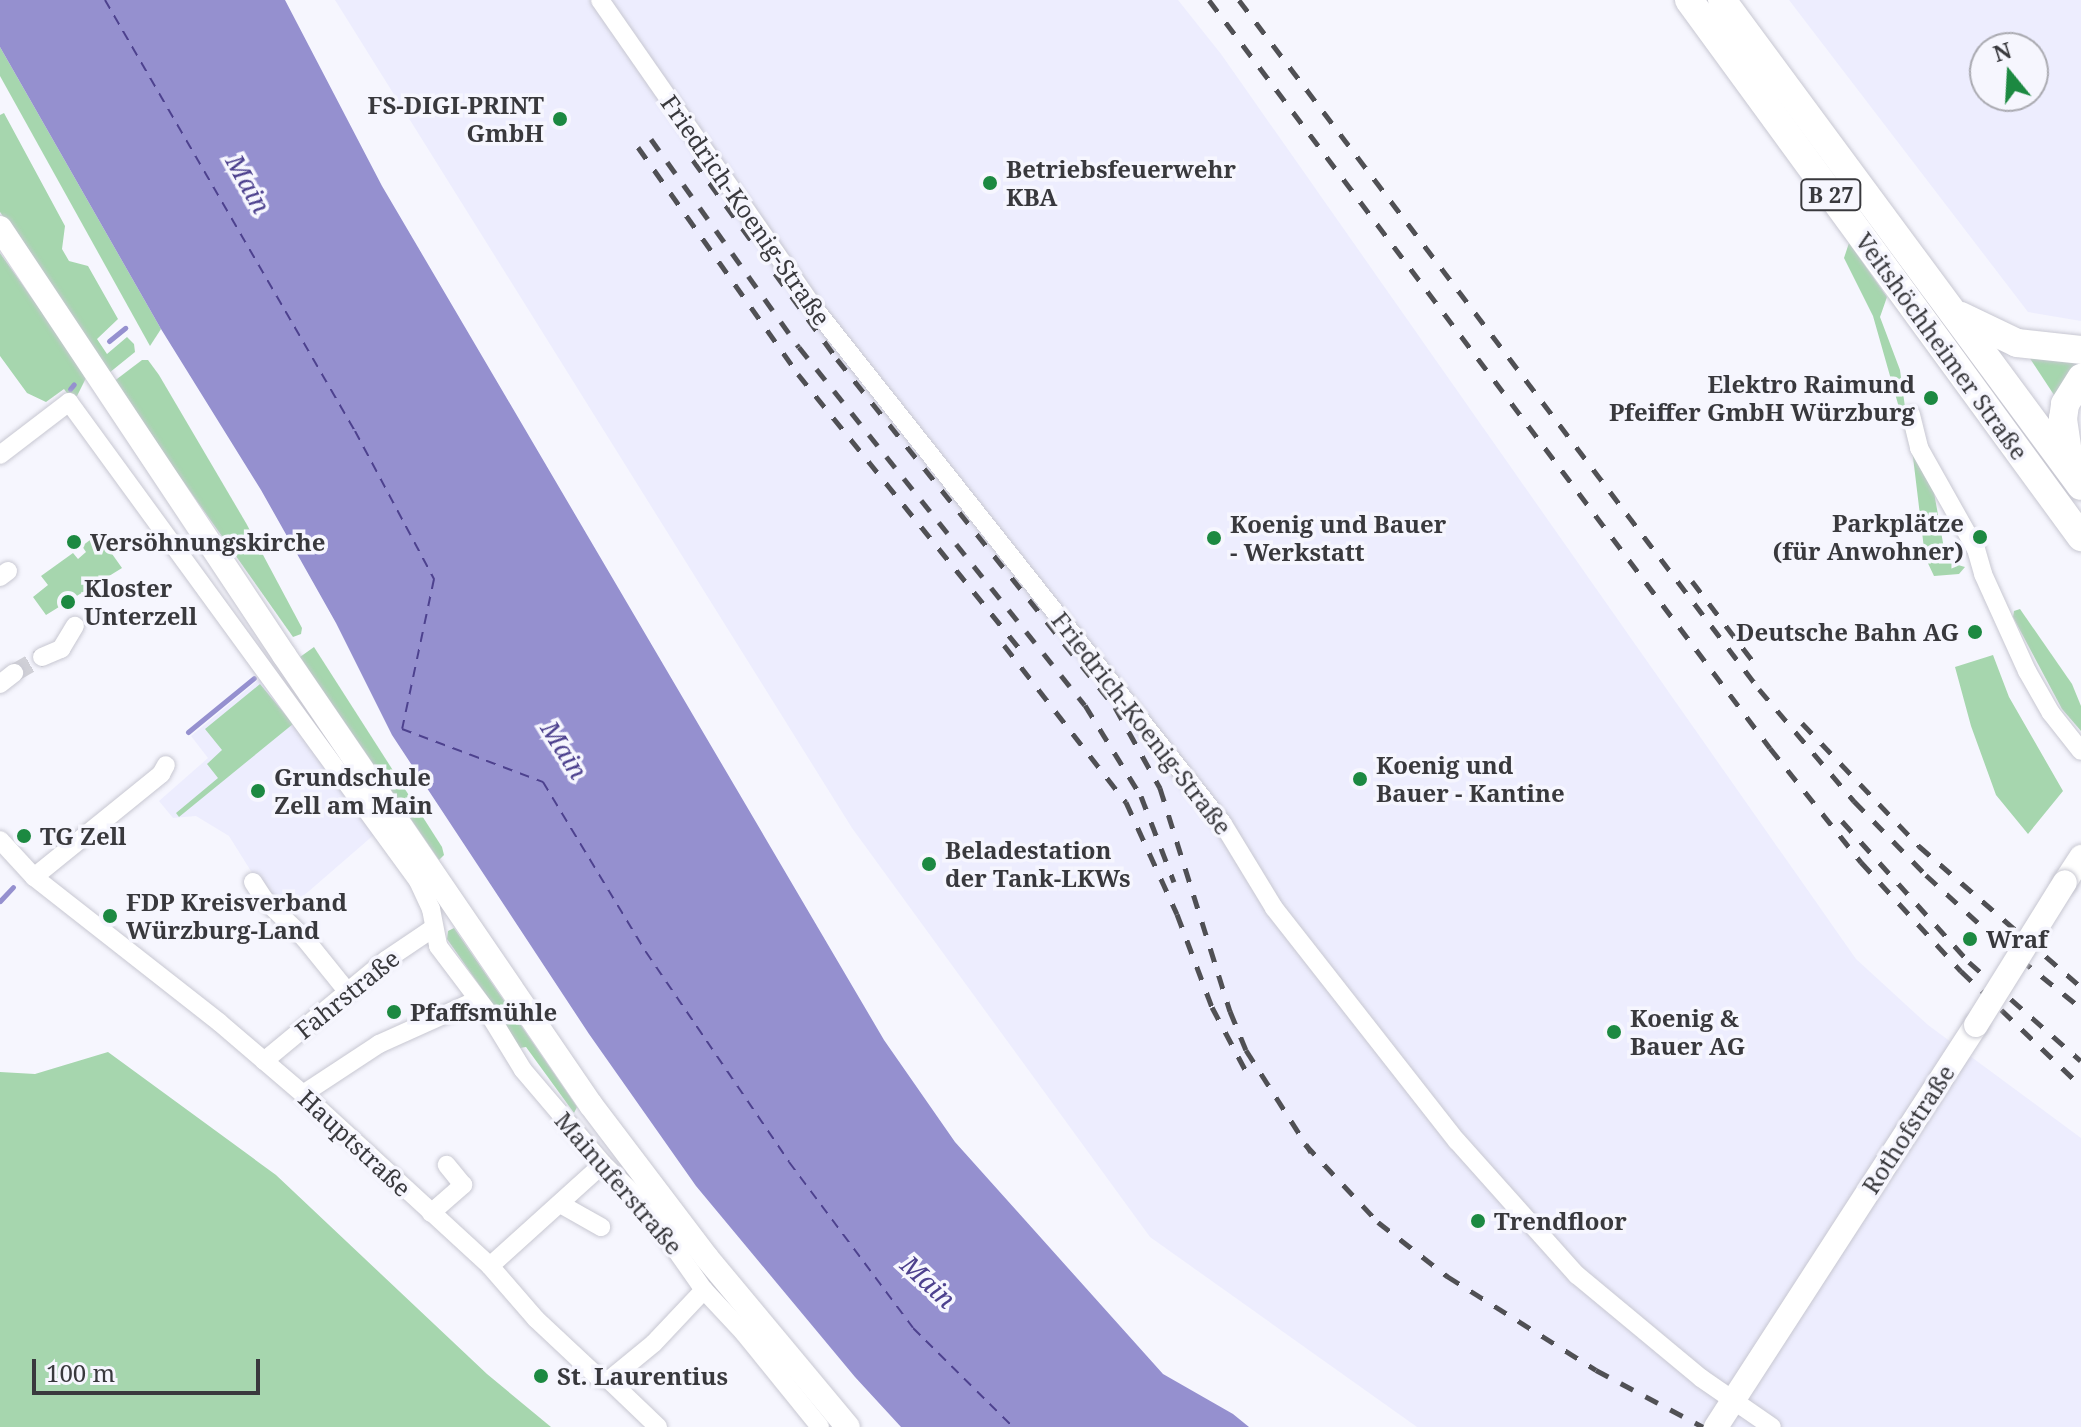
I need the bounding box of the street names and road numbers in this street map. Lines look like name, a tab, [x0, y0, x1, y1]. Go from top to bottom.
street label: Friedrich-Koenig-Straße	[655, 89, 837, 331]
road number: B 27	[1799, 177, 1863, 213]
street label: Veitshöchheimer Straße	[1850, 227, 2034, 465]
street label: Friedrich-Koenig-Straße	[1046, 606, 1238, 840]
street label: Fahrstraße	[289, 943, 405, 1045]
street label: Rothofstraße	[1856, 1059, 1960, 1199]
street label: Hauptstraße	[293, 1084, 417, 1202]
street label: Mainuferstraße	[549, 1106, 689, 1260]

